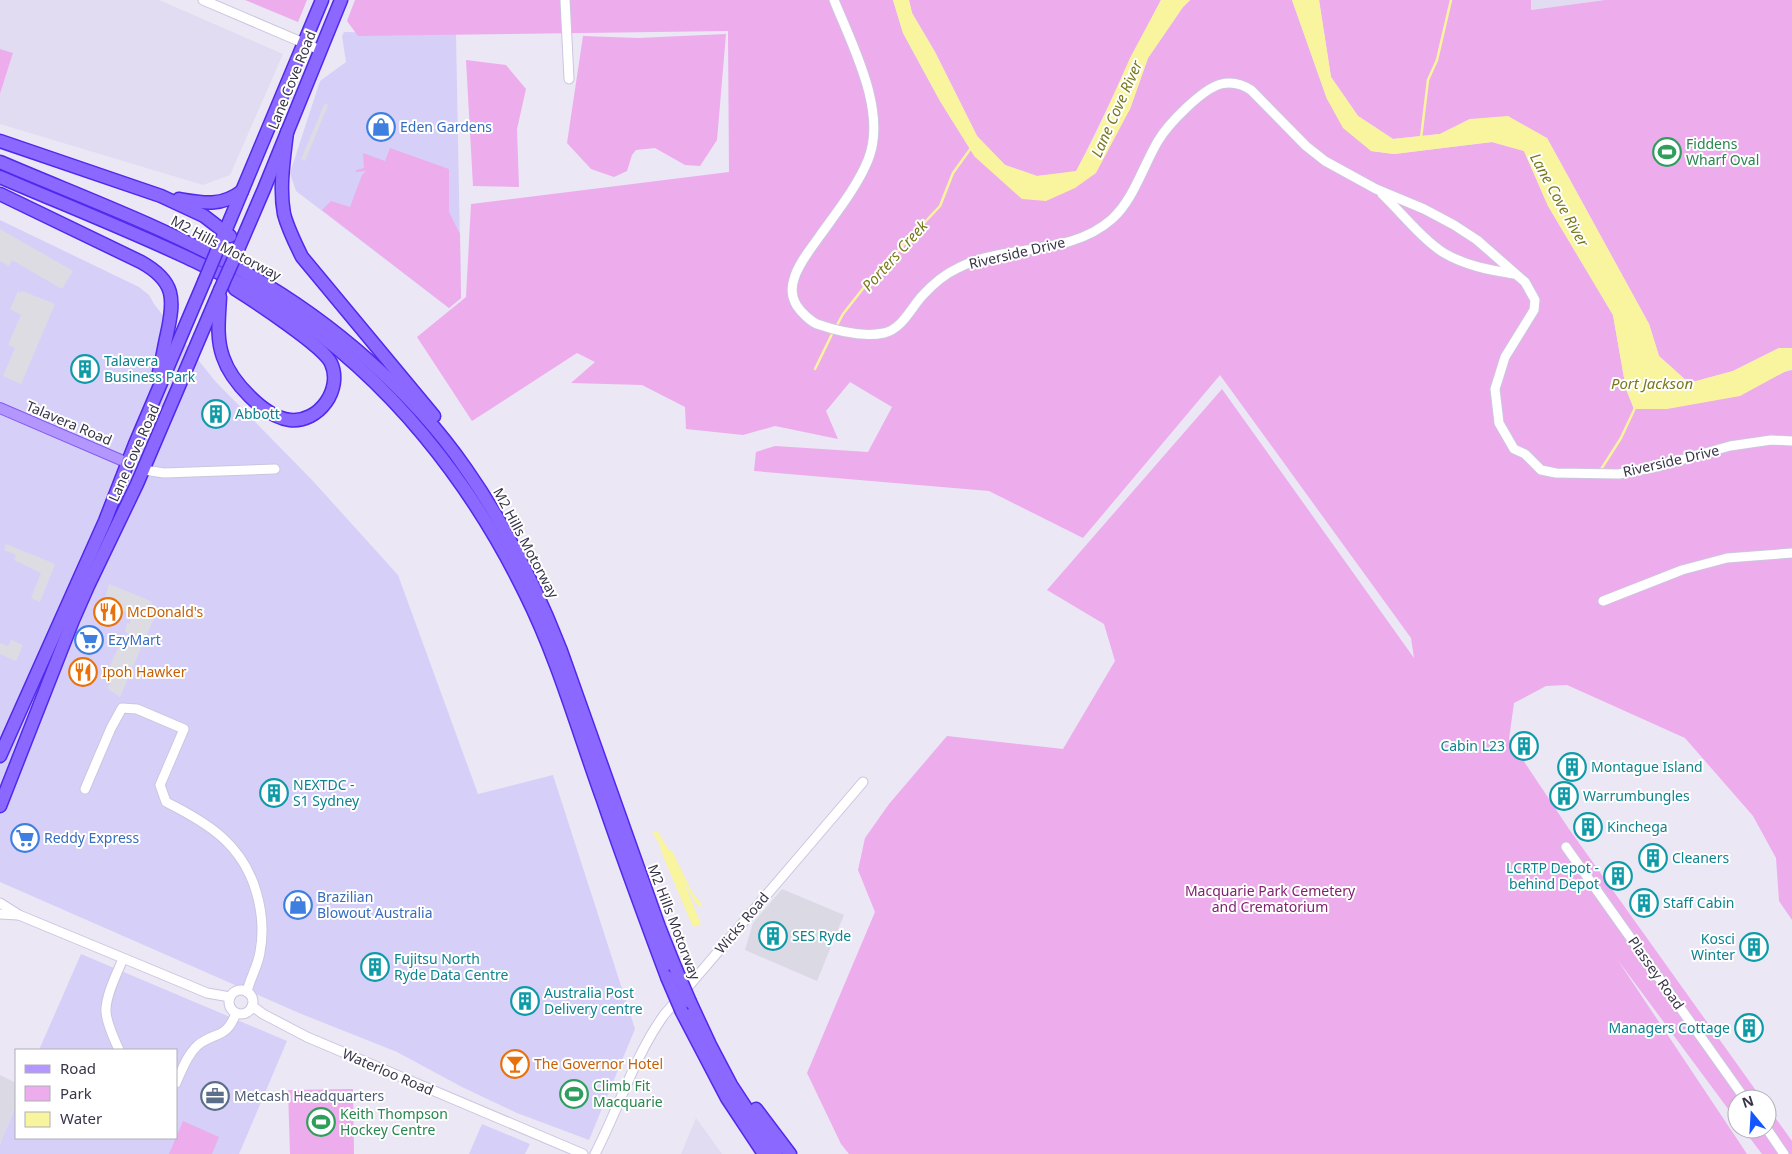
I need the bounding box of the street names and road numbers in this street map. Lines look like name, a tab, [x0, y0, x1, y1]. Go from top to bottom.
street label: Lane Cove Road	[263, 28, 320, 132]
street label: M2 Hills Motorway	[168, 210, 285, 285]
street label: Riverside Drive	[967, 232, 1067, 273]
street label: Talavera Road	[23, 396, 115, 449]
street label: Lane Cove Road	[104, 401, 164, 504]
street label: Riverside Drive	[1621, 440, 1721, 481]
street label: M2 Hills Motorway	[489, 484, 564, 602]
street label: M2 Hills Motorway	[644, 861, 706, 983]
street label: Wicks Road	[710, 888, 773, 957]
street label: Plassey Road	[1624, 932, 1689, 1013]
street label: Waterloo Road	[340, 1044, 437, 1099]

